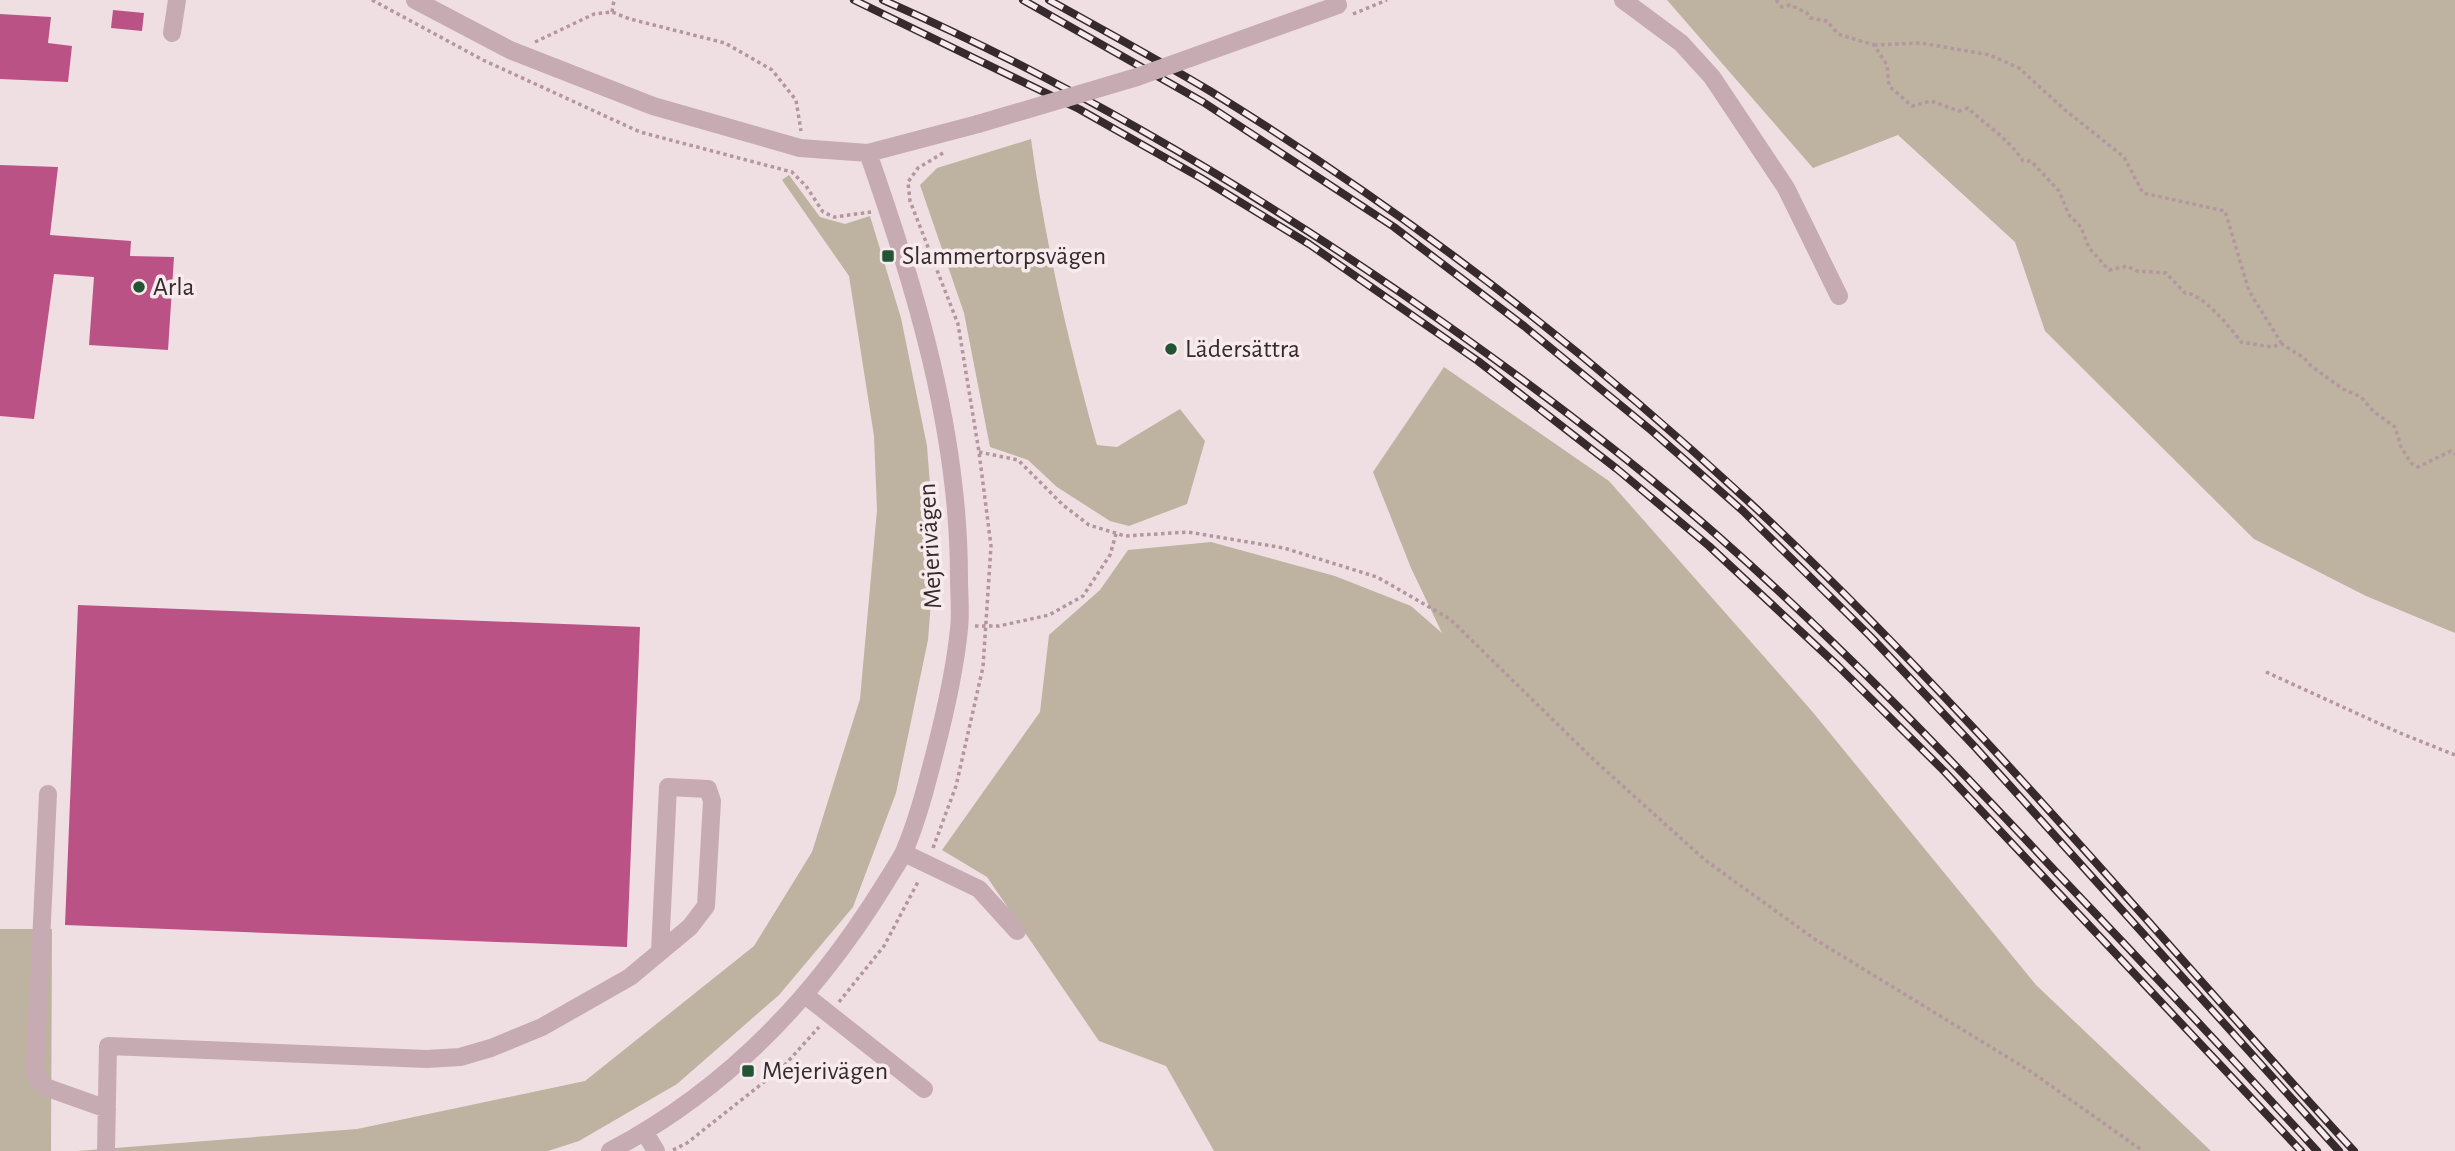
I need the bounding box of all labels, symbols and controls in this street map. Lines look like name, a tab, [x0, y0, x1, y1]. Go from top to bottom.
place label: Slammertorpsvägen	[902, 243, 1106, 269]
marker: Slammertorpsvägen	[880, 248, 896, 264]
place label: Arla	[153, 274, 195, 300]
marker: Arla	[131, 279, 147, 295]
place label: Lädersättra	[1185, 336, 1300, 362]
marker: Lädersättra	[1163, 341, 1179, 357]
street label: Mejerivägen	[914, 482, 946, 610]
place label: Mejerivägen	[762, 1058, 888, 1084]
marker: Mejerivägen	[740, 1063, 756, 1079]

